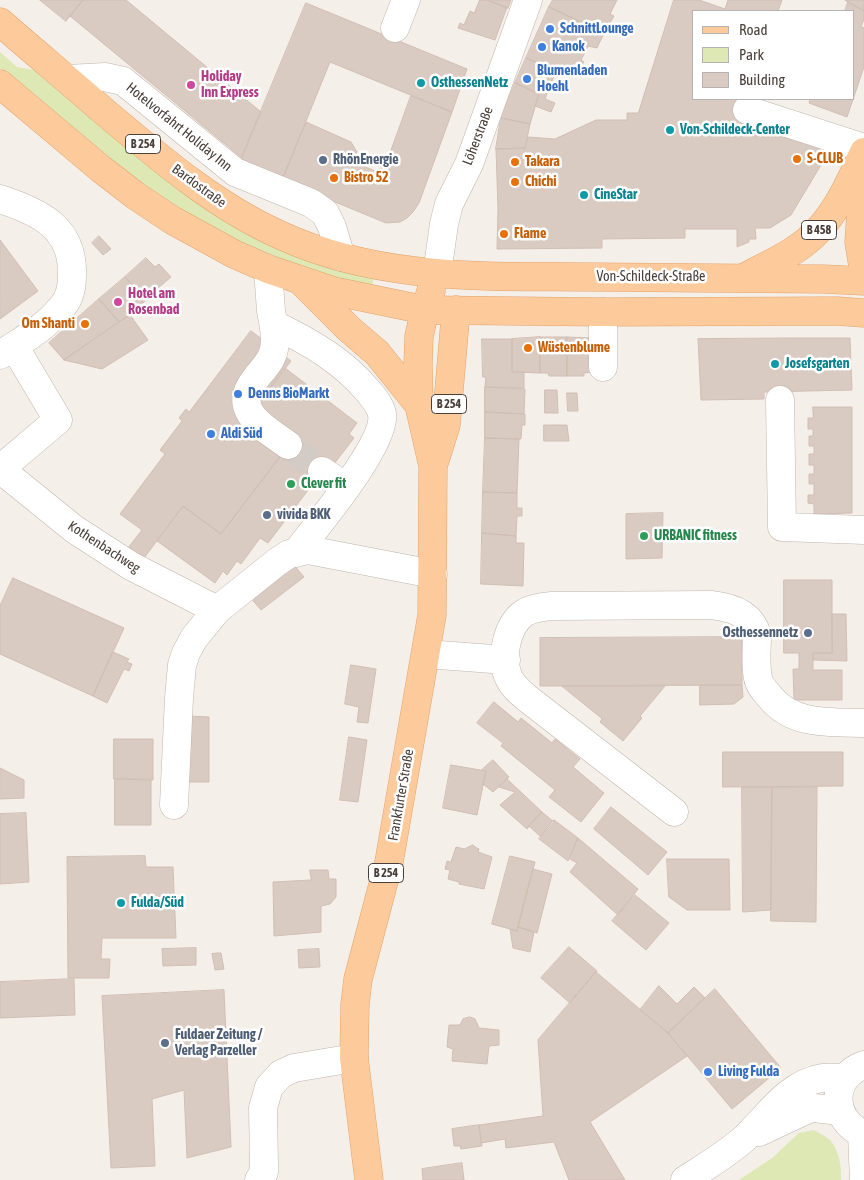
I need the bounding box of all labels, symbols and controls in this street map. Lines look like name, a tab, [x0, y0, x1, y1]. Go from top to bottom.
legend	[692, 10, 854, 100]
place label: SchnittLounge	[560, 21, 634, 37]
text: Road	[739, 21, 768, 38]
marker: SchnittLounge	[544, 23, 556, 35]
place label: Kanok	[552, 39, 585, 55]
marker: Kanok	[536, 41, 548, 53]
text: Park	[739, 46, 764, 63]
place label: Blumenladen Hoehl	[537, 63, 607, 95]
place label: Holiday Inn Express	[201, 69, 259, 102]
text: Building	[739, 71, 785, 88]
marker: Blumenladen Hoehl	[521, 73, 533, 85]
place label: OsthessenNetz	[431, 75, 508, 91]
marker: OsthessenNetz	[415, 77, 427, 89]
street label: Hotelvorfahrt Holiday Inn	[123, 79, 235, 175]
marker: Holiday Inn Express	[185, 79, 197, 91]
street label: Löherstraße	[459, 104, 497, 168]
place label: Von-Schildeck-Center	[680, 122, 790, 138]
marker: Von-Schildeck-Center	[664, 124, 676, 136]
road number: B 254	[126, 134, 160, 154]
place label: S-CLUB	[807, 151, 843, 167]
place label: RhönEnergie	[333, 152, 399, 168]
marker: S-CLUB	[791, 153, 803, 165]
marker: RhönEnergie	[317, 154, 329, 166]
place label: Takara	[525, 154, 560, 170]
marker: Takara	[509, 156, 521, 168]
street label: Bardostraße	[169, 161, 229, 211]
place label: Bistro 52	[344, 170, 389, 186]
marker: Bistro 52	[328, 172, 340, 184]
place label: Chichi	[525, 174, 556, 190]
marker: Chichi	[509, 176, 521, 188]
place label: CineStar	[594, 187, 637, 203]
marker: CineStar	[578, 189, 590, 201]
road number: B 458	[802, 220, 836, 240]
place label: Flame	[514, 226, 546, 242]
marker: Flame	[498, 228, 510, 240]
street label: Von-Schildeck-Straße	[597, 269, 705, 285]
place label: Hotel am Rosenbad	[128, 286, 179, 318]
marker: Hotel am Rosenbad	[112, 296, 124, 308]
place label: Om Shanti	[22, 316, 75, 332]
marker: Om Shanti	[79, 318, 91, 330]
place label: Wüstenblume	[538, 340, 610, 356]
marker: Wüstenblume	[522, 342, 534, 354]
place label: Josefsgarten	[785, 356, 849, 372]
marker: Josefsgarten	[769, 358, 781, 370]
place label: Denns BioMarkt	[248, 386, 329, 402]
marker: Denns BioMarkt	[232, 388, 244, 400]
road number: B 254	[432, 394, 466, 414]
place label: Aldi Süd	[221, 426, 262, 442]
marker: Aldi Süd	[205, 428, 217, 440]
place label: Clever fit	[301, 476, 346, 492]
marker: Clever fit	[285, 478, 297, 490]
place label: vivida BKK	[277, 507, 330, 523]
marker: vivida BKK	[261, 509, 273, 521]
street label: Kothenbachweg	[65, 517, 143, 577]
place label: URBANIC fitness	[654, 528, 737, 544]
marker: URBANIC fitness	[638, 530, 650, 542]
place label: Osthessennetz	[722, 625, 798, 641]
marker: Osthessennetz	[802, 627, 814, 639]
street label: Frankfurter Straße	[385, 748, 417, 842]
road number: B 254	[368, 864, 404, 882]
place label: Fulda/Süd	[131, 895, 184, 911]
marker: Fulda/Süd	[115, 897, 127, 909]
place label: Fuldaer Zeitung / Verlag Parzeller	[175, 1027, 263, 1060]
marker: Fuldaer Zeitung / Verlag Parzeller	[159, 1037, 171, 1049]
place label: Living Fulda	[718, 1064, 779, 1080]
marker: Living Fulda	[702, 1066, 714, 1078]

